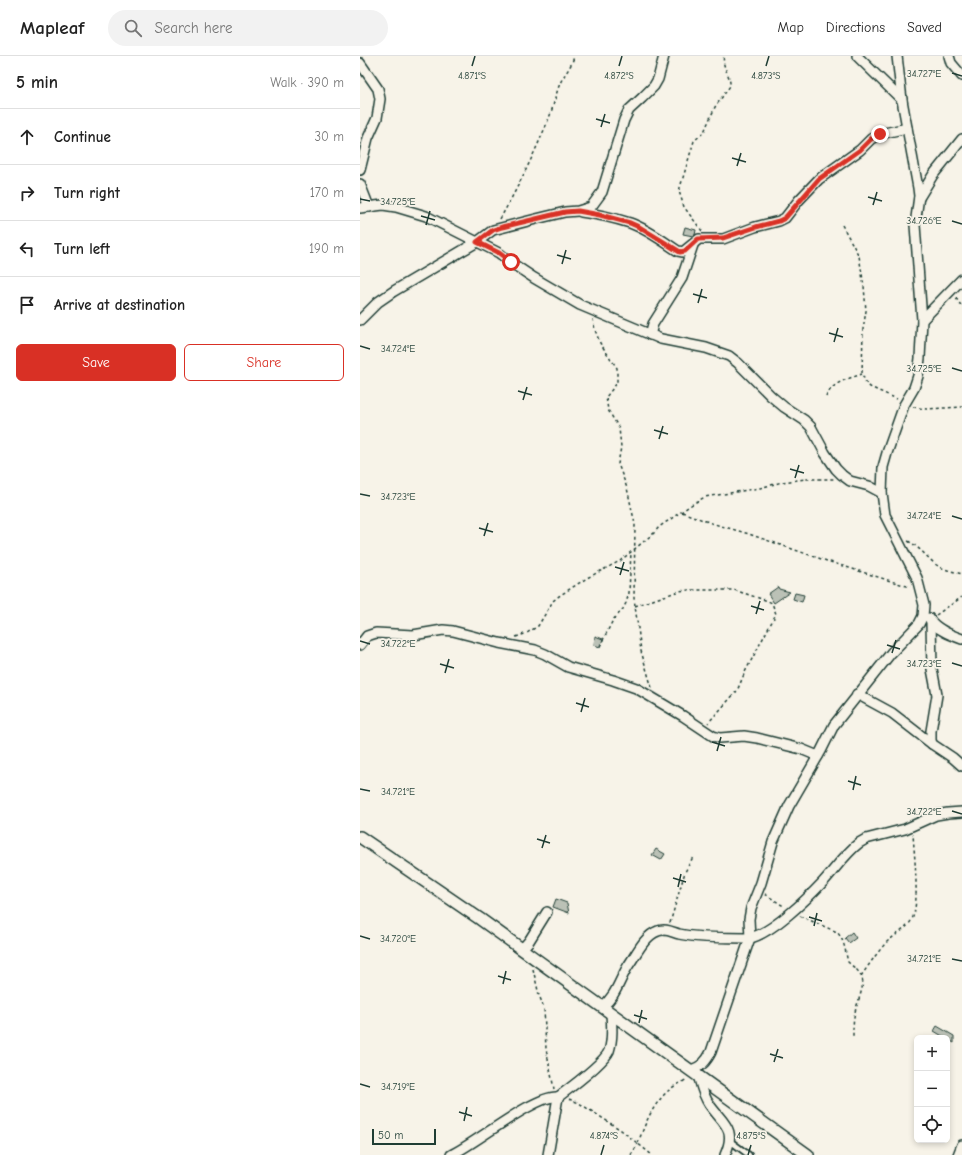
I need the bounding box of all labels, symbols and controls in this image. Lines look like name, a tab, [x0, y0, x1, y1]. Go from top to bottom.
search box	[108, 10, 388, 46]
text: Mapleaf	[20, 17, 84, 39]
icon: search	[122, 17, 144, 39]
text: Search here	[154, 19, 233, 37]
text: Map	[777, 19, 804, 36]
text: Directions	[826, 19, 885, 36]
text: Saved	[907, 19, 942, 36]
text: 34.727°E	[907, 68, 941, 80]
text: 4.871°S	[458, 70, 487, 82]
text: 4.872°S	[604, 70, 634, 82]
text: 4.873°S	[751, 70, 781, 82]
text: 5 min	[16, 73, 58, 92]
text: Walk · 390 m	[270, 75, 344, 90]
route end	[871, 125, 889, 143]
icon: ahead	[16, 126, 38, 148]
text: Continue	[54, 128, 111, 146]
text: 30 m	[314, 129, 344, 144]
icon: right	[16, 182, 38, 204]
text: Turn right	[54, 184, 120, 202]
text: 170 m	[310, 185, 344, 200]
text: 34.725°E	[380, 196, 416, 208]
text: 34.726°E	[906, 215, 942, 227]
icon: left	[16, 238, 38, 260]
text: Turn left	[54, 240, 110, 258]
text: 190 m	[309, 241, 344, 256]
route start	[502, 253, 520, 271]
icon: arrive	[16, 294, 38, 316]
text: Arrive at destination	[54, 296, 185, 314]
text: 34.724°E	[381, 343, 415, 355]
button: Save	[16, 344, 176, 381]
button: Share	[184, 344, 344, 381]
text: 34.725°E	[906, 363, 942, 375]
text: 34.723°E	[381, 491, 415, 503]
text: 34.724°E	[907, 510, 941, 522]
text: 34.722°E	[380, 638, 416, 650]
text: 34.723°E	[907, 658, 941, 670]
text: 34.721°E	[381, 786, 415, 798]
text: 34.722°E	[906, 806, 942, 818]
text: 34.720°E	[380, 933, 416, 945]
text: 34.721°E	[907, 953, 941, 965]
map controls	[914, 1035, 950, 1143]
button: +	[914, 1035, 950, 1071]
button: −	[914, 1071, 950, 1107]
text: 34.719°E	[381, 1081, 415, 1093]
button: locate	[914, 1107, 950, 1143]
scale bar	[372, 1127, 436, 1146]
text: 50 m	[378, 1129, 403, 1142]
text: 4.874°S	[590, 1130, 619, 1142]
text: 4.875°S	[736, 1130, 766, 1142]

